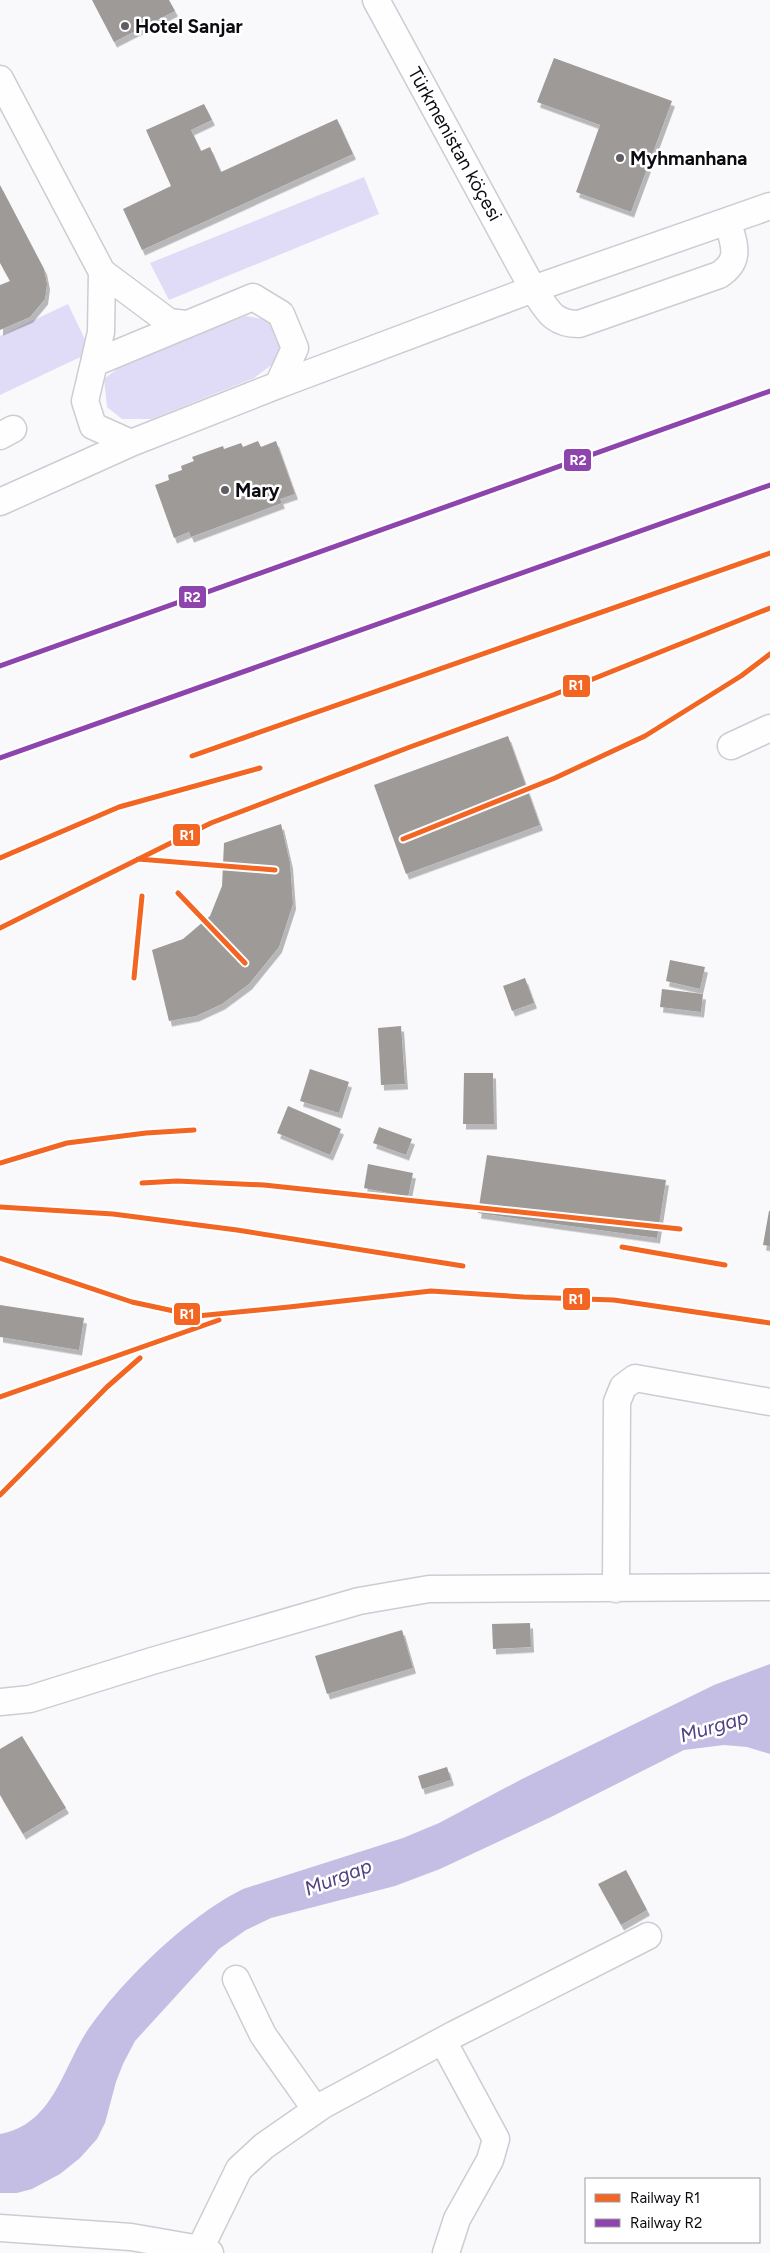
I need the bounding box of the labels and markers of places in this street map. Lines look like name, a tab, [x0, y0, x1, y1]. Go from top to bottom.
place label: Hotel Sanjar	[135, 15, 243, 38]
marker: Hotel Sanjar	[119, 20, 131, 32]
place label: Myhmanhana	[630, 147, 747, 170]
marker: Myhmanhana	[614, 152, 626, 164]
place label: Mary	[235, 479, 280, 502]
marker: Mary	[219, 484, 231, 496]

